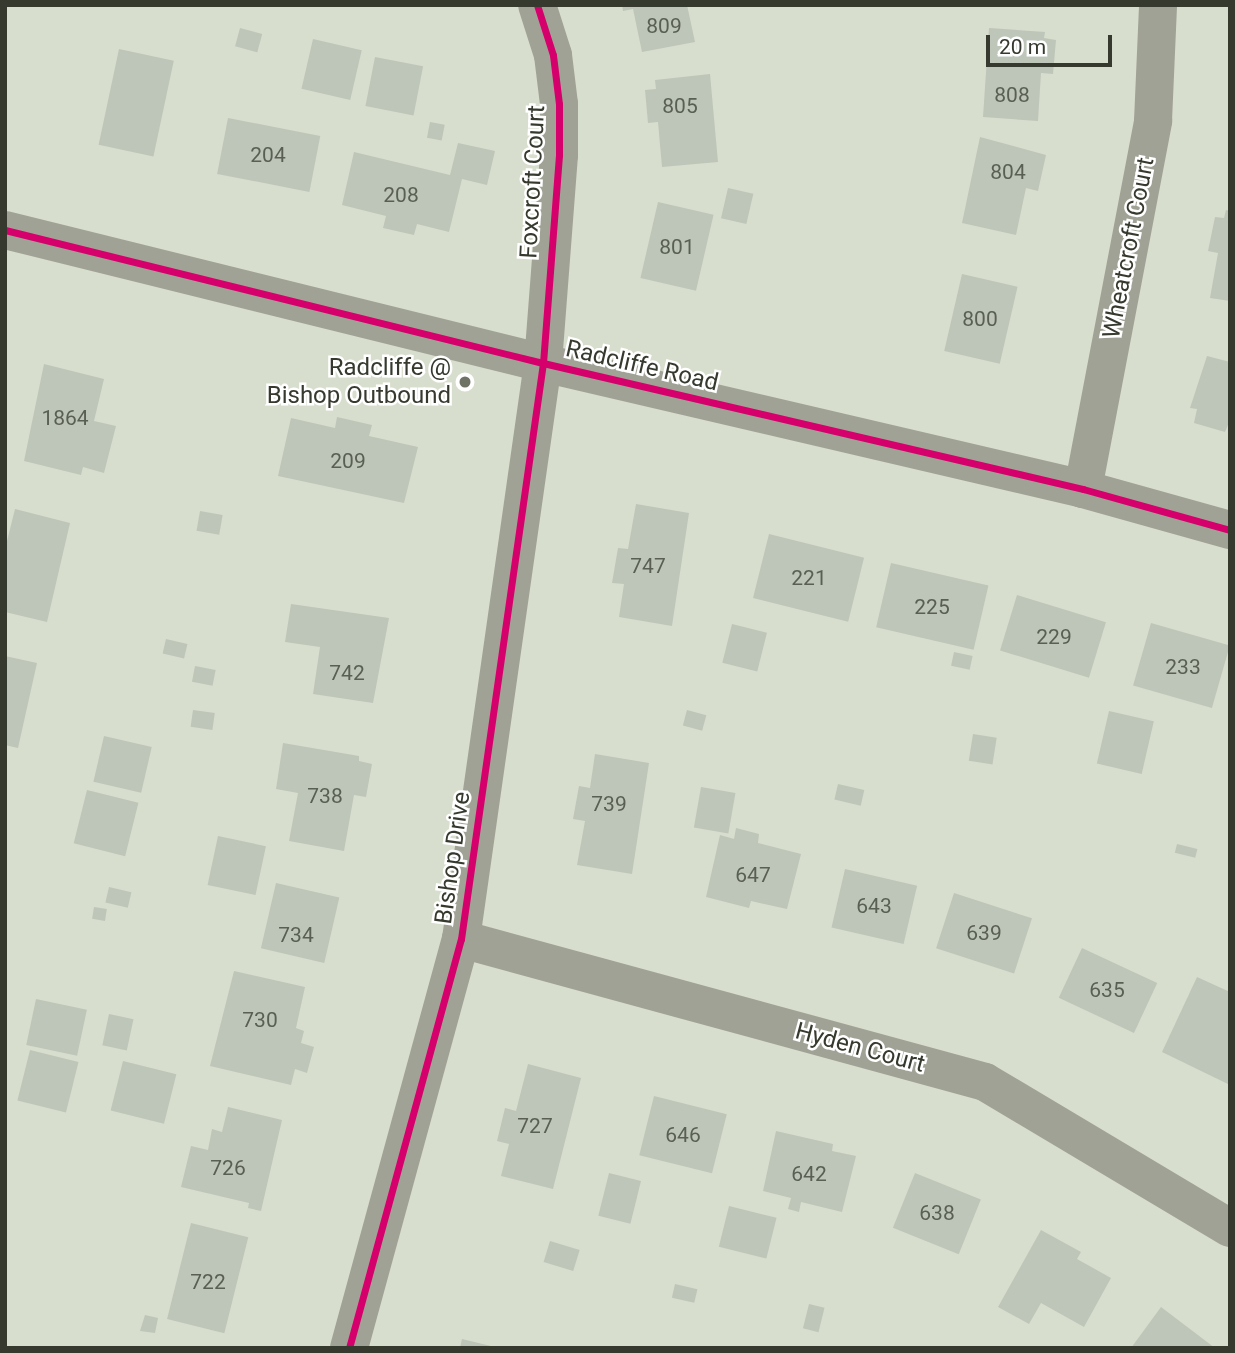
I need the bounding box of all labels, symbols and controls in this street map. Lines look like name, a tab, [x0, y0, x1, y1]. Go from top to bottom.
house number: 809	[646, 13, 682, 39]
scale bar	[990, 21, 1116, 65]
text: 20 m	[999, 35, 1046, 59]
house number: 808	[994, 82, 1030, 108]
house number: 805	[662, 93, 698, 119]
street label: Foxcroft Court	[515, 105, 551, 259]
house number: 204	[250, 142, 286, 168]
street label: Wheatcroft Court	[1097, 155, 1161, 341]
house number: 804	[990, 159, 1026, 185]
house number: 208	[383, 182, 419, 208]
house number: 801	[659, 234, 695, 260]
house number: 800	[962, 306, 998, 332]
street label: Radcliffe Road	[563, 334, 721, 398]
place label: Radcliffe @ Bishop Outbound	[267, 354, 451, 410]
marker: Radcliffe @ Bishop Outbound	[457, 374, 473, 390]
house number: 1864	[41, 405, 89, 431]
house number: 209	[330, 448, 366, 474]
house number: 747	[630, 553, 666, 579]
house number: 221	[791, 565, 827, 591]
house number: 225	[914, 594, 950, 620]
house number: 229	[1036, 624, 1072, 650]
house number: 233	[1165, 654, 1201, 680]
house number: 742	[329, 660, 365, 686]
house number: 738	[307, 783, 343, 809]
street label: Bishop Drive	[429, 790, 477, 926]
house number: 739	[591, 791, 627, 817]
house number: 647	[735, 862, 771, 888]
house number: 643	[856, 893, 892, 919]
house number: 639	[966, 920, 1002, 946]
house number: 734	[278, 922, 314, 948]
house number: 635	[1089, 977, 1125, 1003]
house number: 730	[242, 1007, 278, 1033]
street label: Hyden Court	[792, 1017, 928, 1079]
house number: 727	[517, 1113, 553, 1139]
house number: 646	[665, 1122, 701, 1148]
house number: 726	[210, 1155, 246, 1181]
house number: 642	[791, 1161, 827, 1187]
house number: 638	[919, 1200, 955, 1226]
house number: 722	[190, 1269, 226, 1295]

